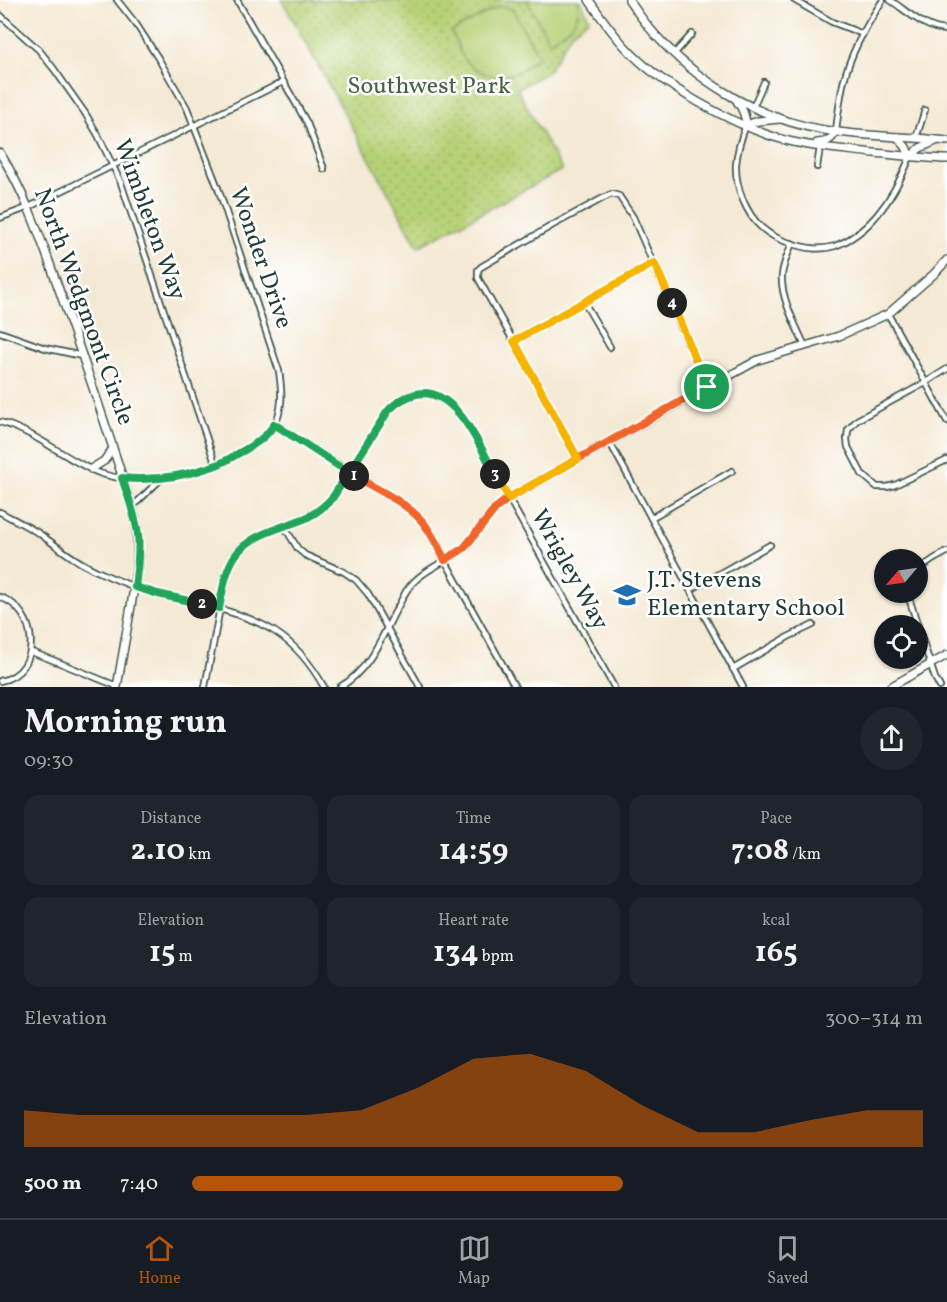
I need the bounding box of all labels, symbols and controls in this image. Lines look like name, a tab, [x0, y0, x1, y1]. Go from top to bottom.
park label: Southwest Park	[347, 70, 511, 104]
street label: Wimbleton Way	[104, 135, 194, 305]
street label: Wonder Drive	[220, 183, 300, 333]
street label: North Wedgmont Circle	[24, 184, 142, 430]
pin: 4	[657, 288, 687, 318]
text: 4	[667, 292, 677, 314]
pin	[681, 361, 732, 412]
icon: arrive	[690, 370, 723, 403]
pin: 3	[480, 459, 510, 489]
pin: 1	[339, 461, 369, 491]
text: 3	[491, 463, 499, 485]
text: 1	[351, 465, 357, 487]
street label: Wrigley Way	[522, 503, 616, 637]
north arrow	[874, 549, 928, 603]
map controls	[874, 549, 928, 669]
place label: J.T. Stevens Elementary School	[647, 564, 845, 626]
school or university icon: J.T. Stevens Elementary School	[612, 580, 642, 610]
pin: 2	[187, 589, 217, 619]
text: 2	[198, 593, 206, 615]
button: locate	[874, 615, 928, 669]
text: Morning run	[24, 701, 227, 747]
button: share	[860, 707, 923, 770]
text: 09:30	[24, 747, 73, 775]
text: Distance	[140, 808, 201, 830]
text: Time	[456, 808, 491, 830]
text: Pace	[760, 808, 792, 830]
text: 2.10	[130, 830, 185, 872]
text: 14:59	[439, 830, 508, 872]
text: 7:08	[731, 830, 789, 872]
text: km	[185, 844, 211, 866]
text: /km	[789, 844, 821, 866]
text: Elevation	[138, 910, 204, 932]
text: Heart rate	[438, 910, 509, 932]
text: kcal	[762, 910, 790, 932]
text: 15	[149, 932, 175, 974]
text: 134	[433, 932, 479, 974]
text: 165	[755, 932, 798, 974]
text: m	[175, 946, 193, 968]
text: bpm	[479, 946, 514, 968]
text: Elevation	[24, 1005, 107, 1033]
text: 300–314 m	[825, 1005, 923, 1033]
text: 500 m	[24, 1170, 82, 1198]
text: 7:40	[120, 1170, 158, 1198]
tab: Home	[138, 1232, 181, 1290]
tab: Map	[458, 1232, 491, 1290]
tab: Saved	[767, 1232, 809, 1290]

